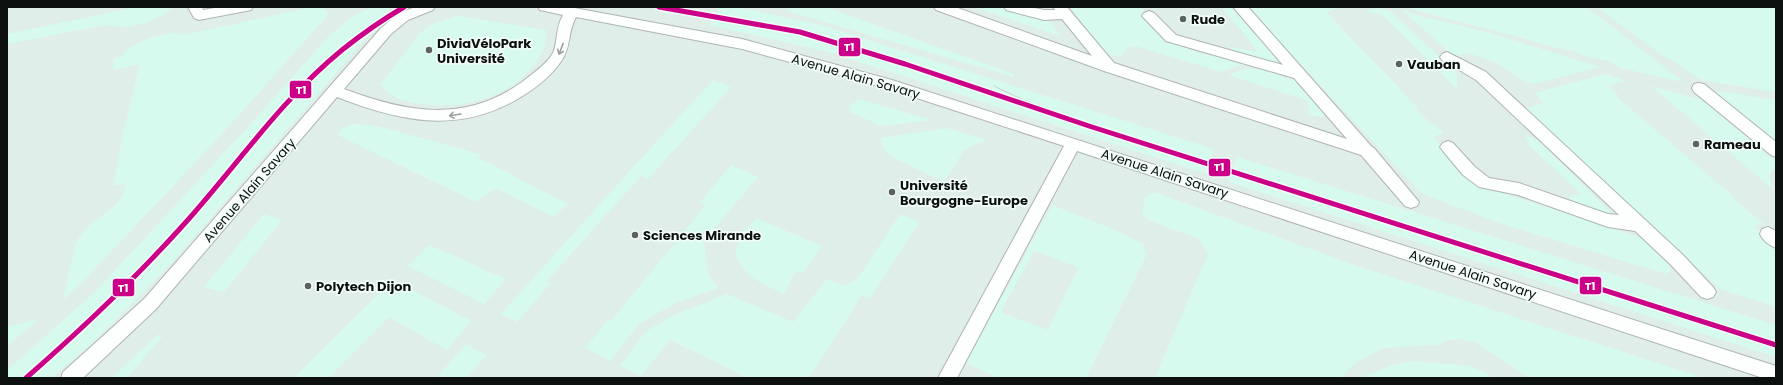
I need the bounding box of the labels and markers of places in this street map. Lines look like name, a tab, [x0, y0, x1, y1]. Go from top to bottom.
place label: Rude	[1191, 10, 1225, 29]
marker: Rude	[1178, 14, 1188, 24]
place label: DiviaVéloPark Université	[437, 34, 531, 68]
marker: DiviaVéloPark Université	[424, 45, 434, 55]
place label: Vauban	[1407, 55, 1461, 74]
marker: Vauban	[1394, 59, 1404, 69]
place label: Rameau	[1704, 135, 1761, 154]
marker: Rameau	[1691, 139, 1701, 149]
place label: Université Bourgogne-Europe	[900, 176, 1028, 210]
marker: Université Bourgogne-Europe	[887, 187, 897, 197]
place label: Sciences Mirande	[643, 226, 761, 245]
marker: Sciences Mirande	[630, 230, 640, 240]
place label: Polytech Dijon	[316, 277, 412, 296]
marker: Polytech Dijon	[303, 281, 313, 291]

